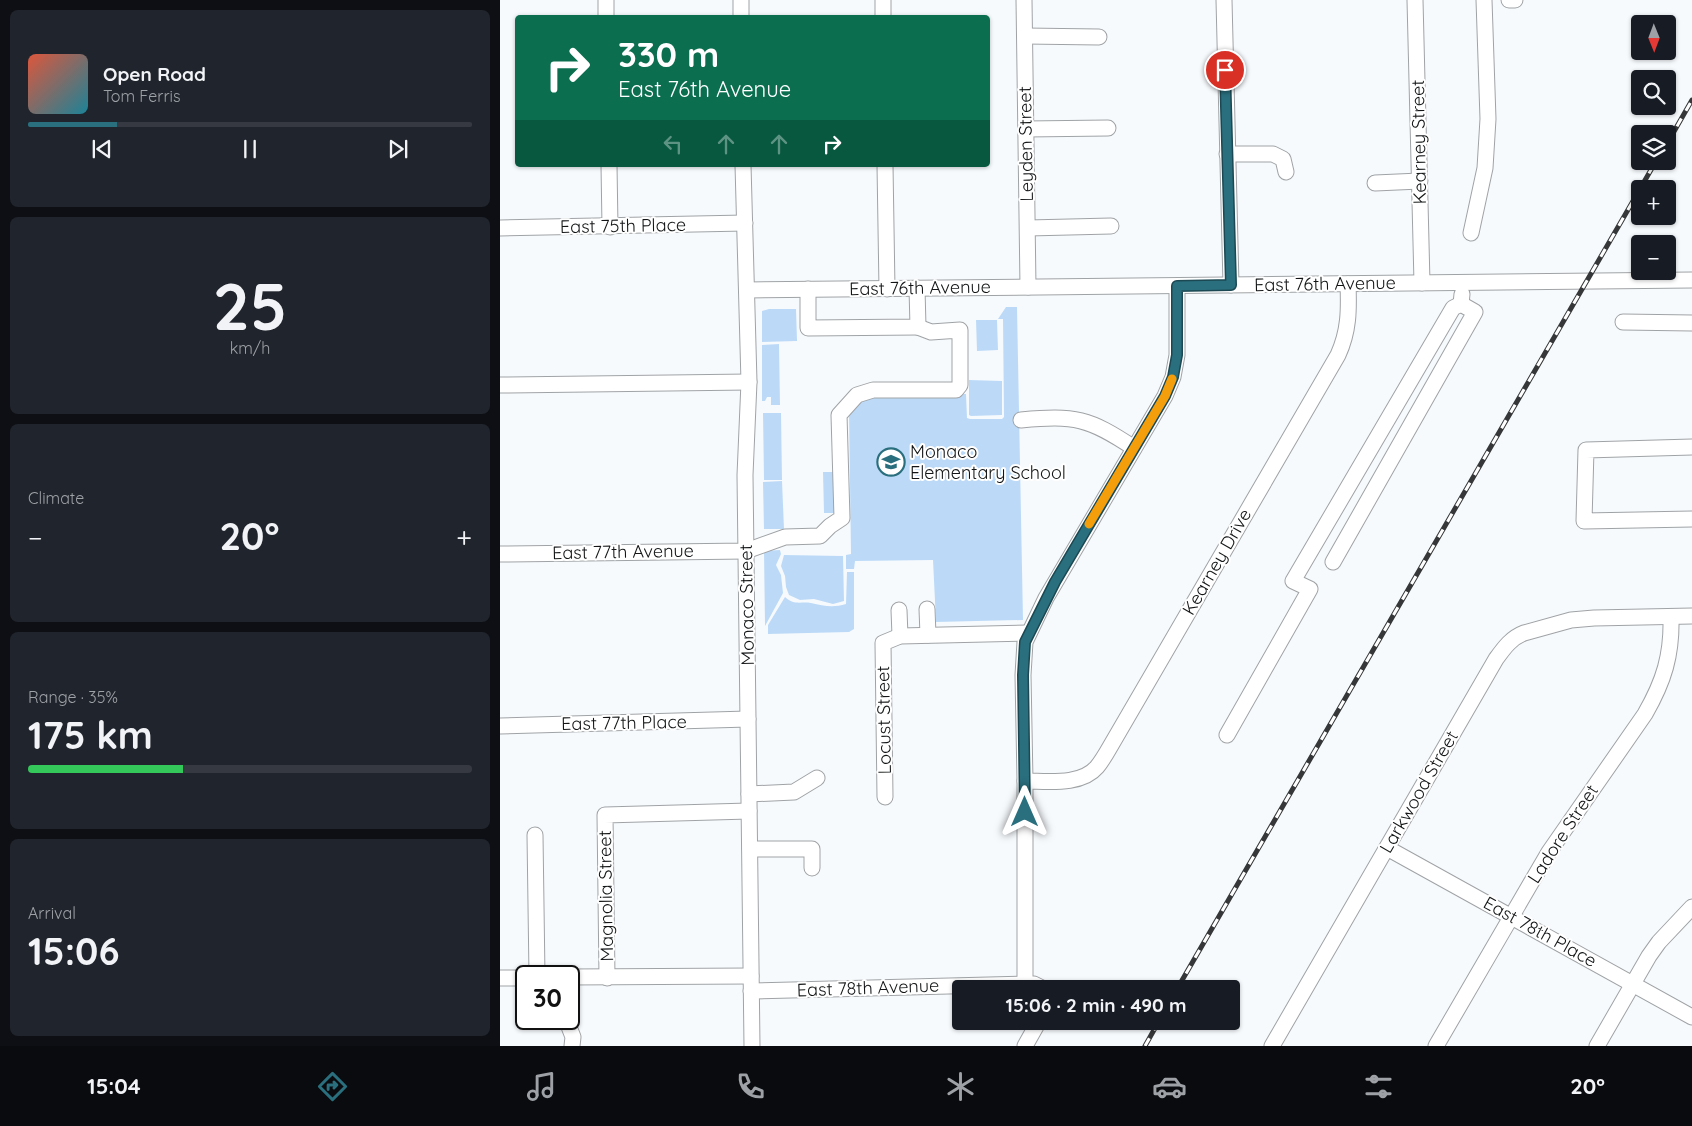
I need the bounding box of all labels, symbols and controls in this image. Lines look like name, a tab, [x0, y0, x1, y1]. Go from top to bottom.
north arrow	[1631, 15, 1676, 60]
map controls	[1631, 15, 1676, 280]
text: 330 m	[618, 32, 719, 76]
icon: right	[535, 35, 600, 100]
pin	[1204, 49, 1246, 91]
icon: arrive	[1211, 56, 1239, 84]
text: Open Road	[103, 62, 206, 86]
button: search	[1631, 70, 1676, 115]
text: East 76th Avenue	[618, 75, 791, 103]
street label: Kearney Street	[1406, 79, 1431, 205]
text: Tom Ferris	[103, 86, 180, 106]
street label: Leyden Street	[1013, 86, 1038, 202]
button: layers	[1631, 125, 1676, 170]
icon: left	[659, 130, 687, 158]
icon: ahead	[712, 130, 740, 158]
icon: ahead	[765, 130, 793, 158]
icon: right	[818, 130, 846, 158]
icon: previous	[88, 135, 116, 163]
icon: pause	[236, 135, 264, 163]
icon: next	[384, 135, 412, 163]
button: +	[1631, 180, 1676, 225]
street label: East 75th Place	[560, 213, 686, 238]
button: −	[1631, 235, 1676, 280]
text: 25	[213, 265, 287, 346]
street label: East 76th Avenue	[1254, 271, 1396, 296]
street label: East 76th Avenue	[849, 275, 991, 300]
text: km/h	[230, 338, 270, 358]
place label: Monaco Elementary School	[910, 440, 1066, 484]
school or university icon: Monaco Elementary School	[876, 447, 906, 477]
text: Climate	[28, 488, 84, 508]
street label: Kearney Drive	[1177, 505, 1256, 619]
text: 20°	[219, 512, 279, 560]
text: −	[28, 520, 43, 555]
text: +	[456, 520, 472, 555]
street label: East 77th Avenue	[552, 539, 694, 564]
street label: Monaco Street	[734, 544, 759, 666]
street label: Locust Street	[871, 665, 896, 775]
text: Range · 35%	[28, 687, 118, 707]
street label: East 77th Place	[561, 710, 687, 735]
text: 175 km	[28, 711, 153, 759]
street label: Larkwood Street	[1374, 727, 1463, 857]
street label: Ladore Street	[1522, 780, 1603, 887]
position arrow	[998, 785, 1050, 837]
street label: Magnolia Street	[593, 830, 618, 962]
street label: East 78th Place	[1480, 891, 1601, 972]
text: Arrival	[28, 903, 76, 923]
text: 15:06	[28, 927, 119, 975]
speed limit sign: 30	[515, 965, 580, 1030]
street label: East 78th Avenue	[796, 974, 940, 1001]
text: 15:06 · 2 min · 490 m	[1006, 993, 1186, 1017]
icon: directions	[315, 1069, 350, 1104]
icon: music	[524, 1069, 559, 1104]
icon: phone	[733, 1069, 768, 1104]
icon: climate	[943, 1069, 978, 1104]
icon: car	[1152, 1069, 1187, 1104]
icon: filters	[1361, 1069, 1396, 1104]
text: 15:04	[87, 1072, 141, 1100]
text: 20°	[1570, 1072, 1605, 1100]

